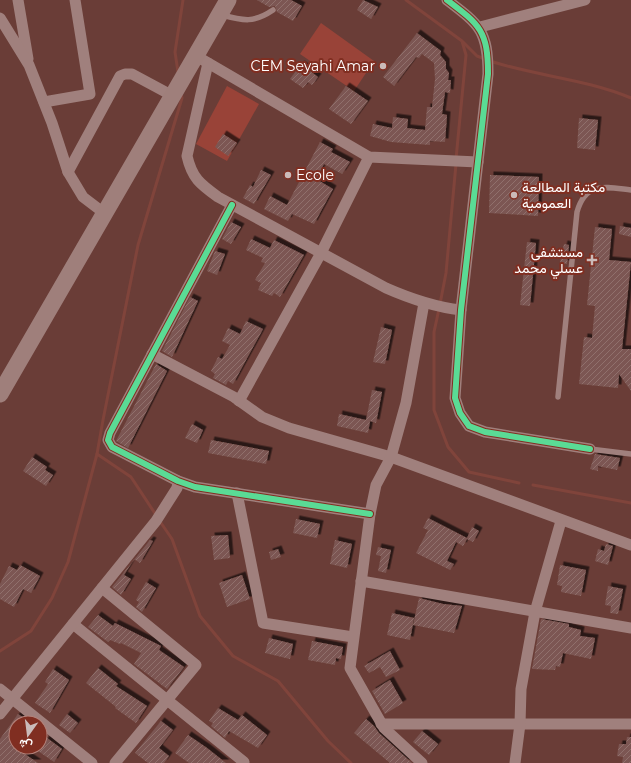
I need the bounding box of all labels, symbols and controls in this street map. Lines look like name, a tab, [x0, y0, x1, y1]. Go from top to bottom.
place label: CEM Seyahi Amar	[250, 57, 375, 75]
marker: CEM Seyahi Amar	[378, 61, 388, 71]
place label: Ecole	[296, 166, 334, 184]
marker: Ecole	[283, 170, 293, 180]
place label: مكتبة المطالعة العمومية	[522, 178, 605, 212]
marker: مكتبة المطالعة العمومية	[509, 190, 519, 200]
place label: مستشفى عسلي محمد	[514, 243, 583, 280]
marker: مستشفى عسلي محمد	[586, 254, 598, 266]
north arrow	[8, 715, 48, 755]
text: ش	[17, 736, 34, 753]

